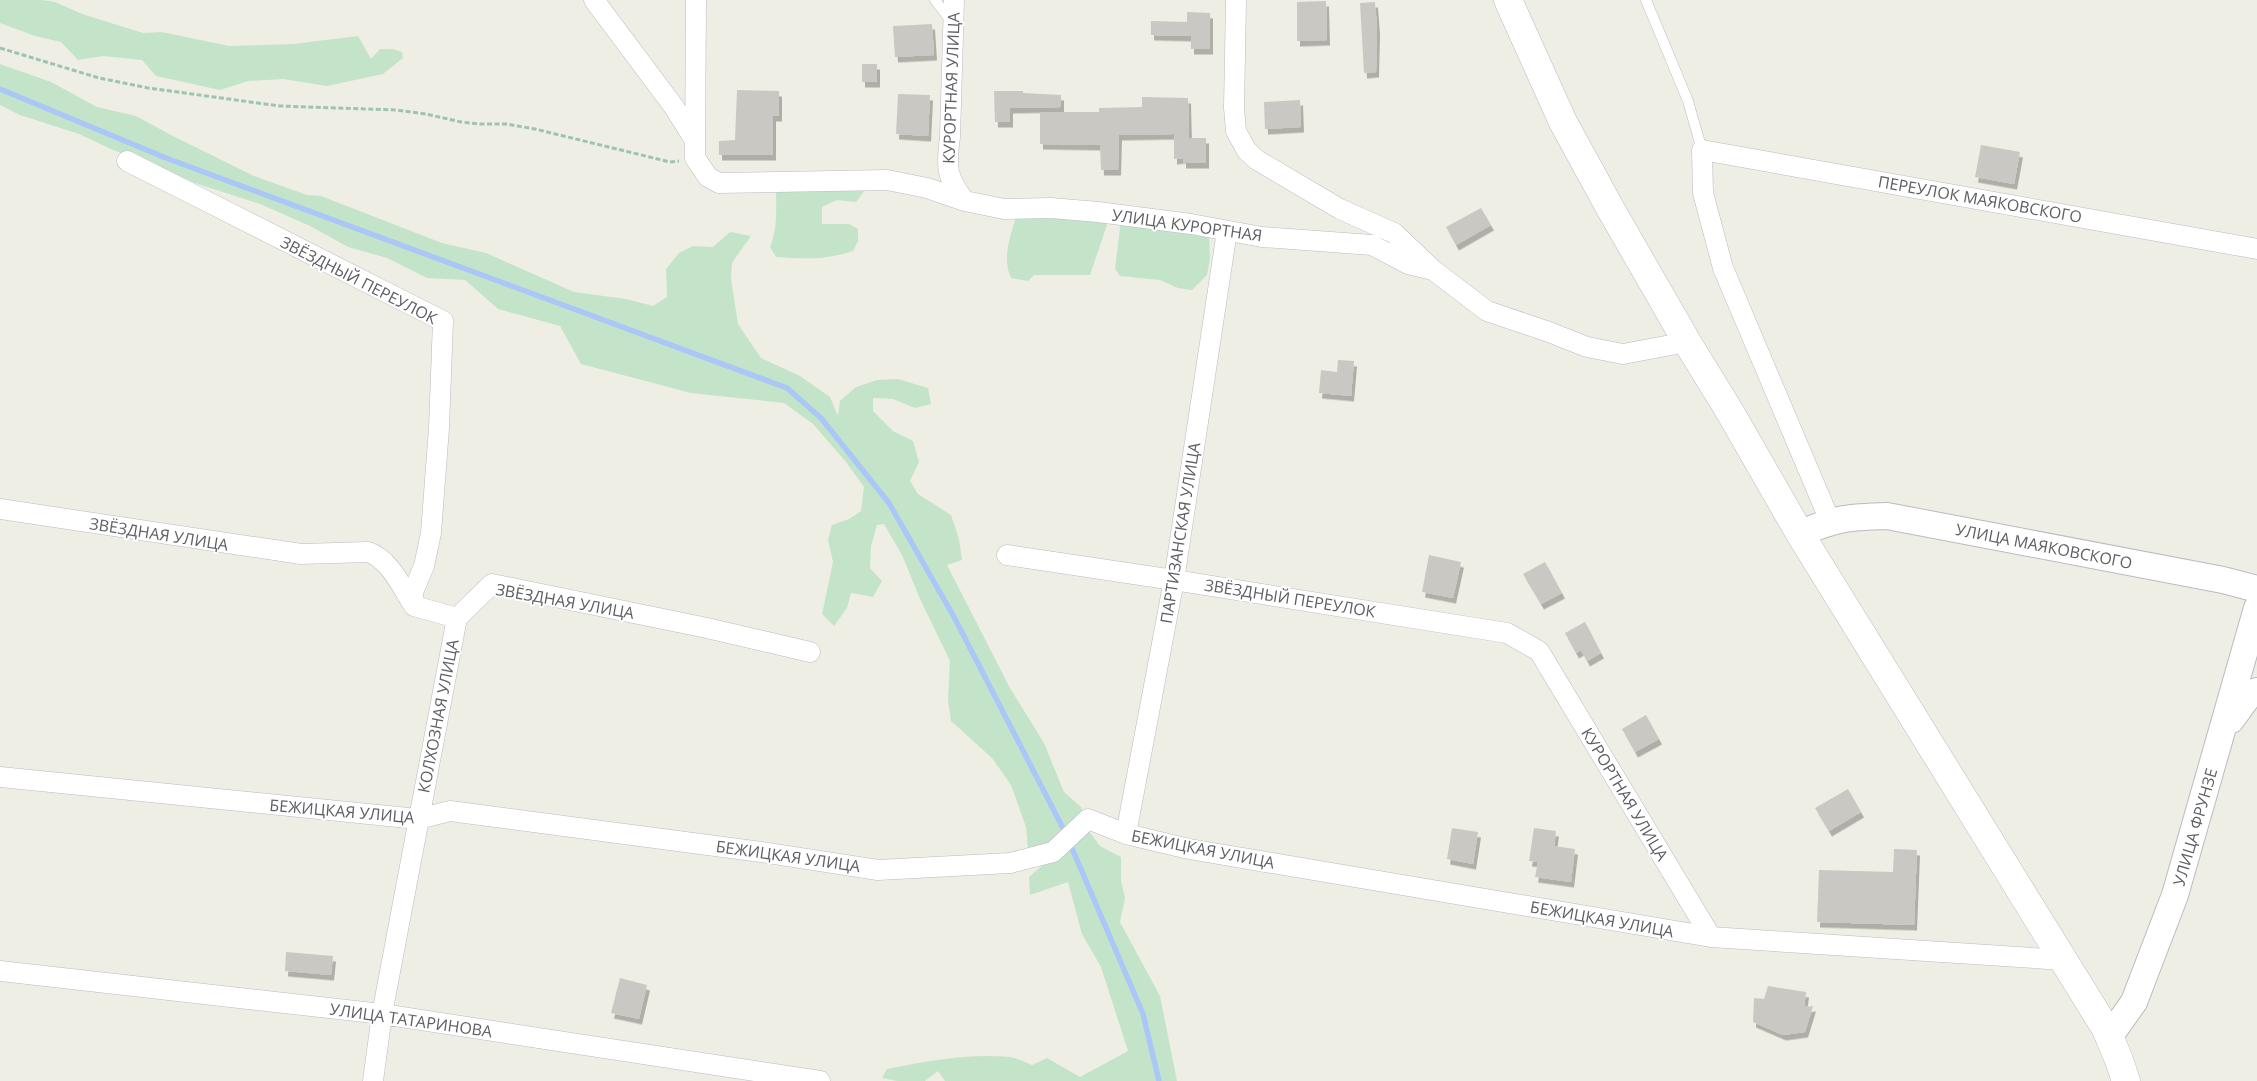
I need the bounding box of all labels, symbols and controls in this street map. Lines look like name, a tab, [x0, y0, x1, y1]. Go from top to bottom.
street label: КУРОРТНАЯ УЛИЦА	[937, 11, 965, 164]
street label: ПЕРЕУЛОК МАЯКОВСКОГО	[1876, 170, 2084, 228]
street label: УЛИЦА КУРОРТНАЯ	[1110, 204, 1264, 246]
street label: ЗВЁЗДНЫЙ ПЕРЕУЛОК	[277, 231, 441, 329]
street label: ПАРТИЗАНСКАЯ УЛИЦА	[1155, 440, 1205, 625]
street label: ЗВЁЗДНАЯ УЛИЦА	[88, 512, 231, 556]
street label: УЛИЦА МАЯКОВСКОГО	[1954, 518, 2134, 574]
street label: ЗВЁЗДНЫЙ ПЕРЕУЛОК	[1203, 574, 1377, 622]
street label: ЗВЁЗДНАЯ УЛИЦА	[494, 578, 637, 624]
street label: КОЛХОЗНАЯ УЛИЦА	[412, 637, 464, 795]
street label: КУРОРТНАЯ УЛИЦА	[1577, 723, 1674, 865]
street label: УЛИЦА ФРУНЗЕ	[2168, 766, 2222, 888]
street label: БЕЖИЦКАЯ УЛИЦА	[269, 794, 416, 828]
street label: БЕЖИЦКАЯ УЛИЦА	[1130, 824, 1277, 874]
street label: БЕЖИЦКАЯ УЛИЦА	[714, 835, 862, 877]
street label: БЕЖИЦКАЯ УЛИЦА	[1528, 896, 1676, 943]
street label: УЛИЦА ТАТАРИНОВА	[328, 998, 494, 1042]

